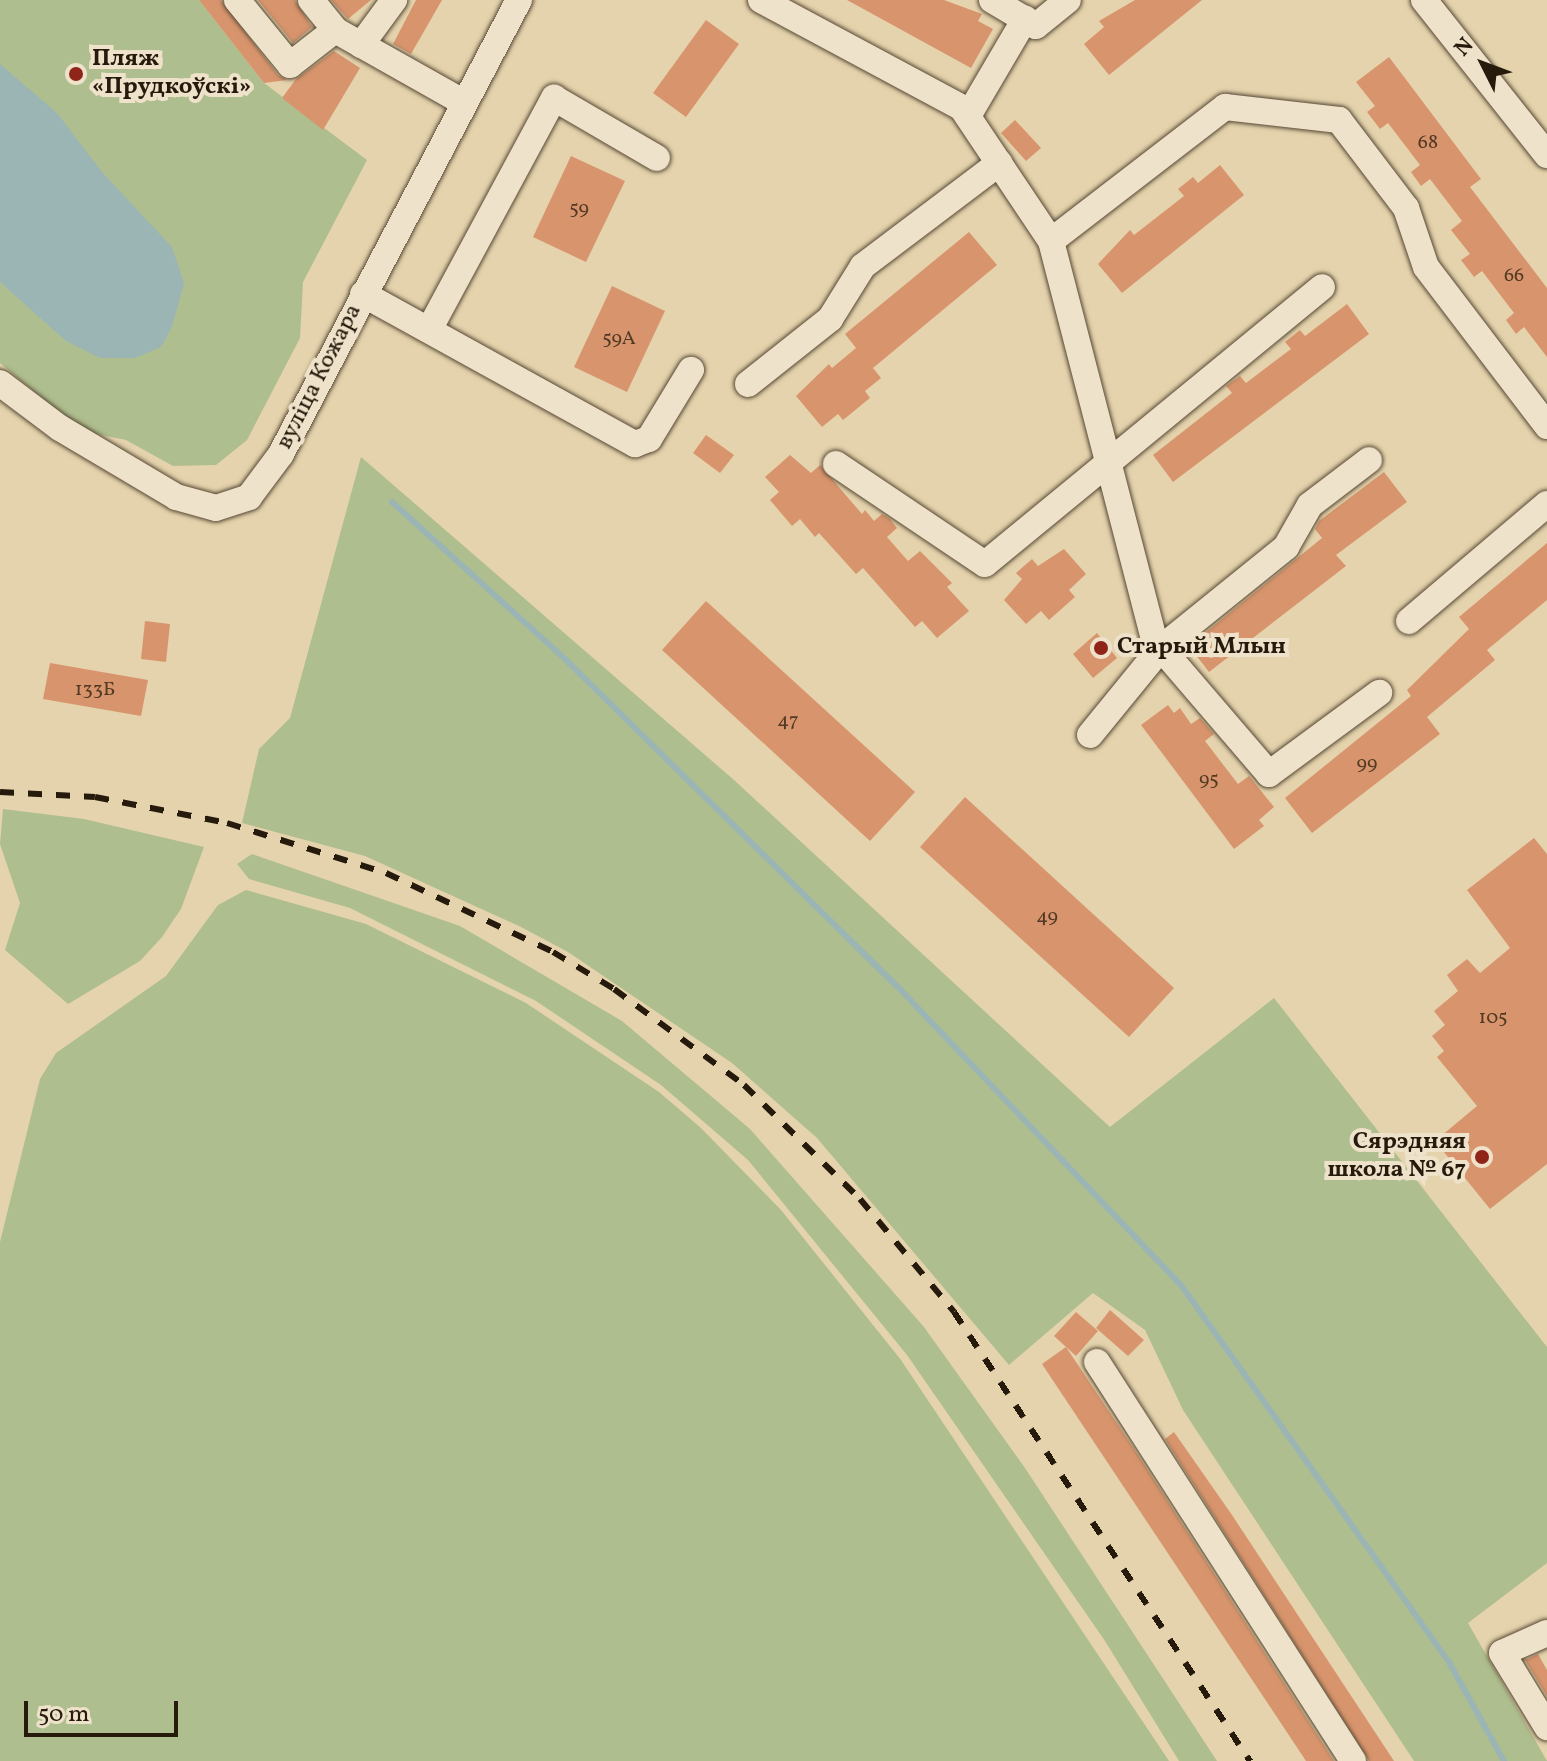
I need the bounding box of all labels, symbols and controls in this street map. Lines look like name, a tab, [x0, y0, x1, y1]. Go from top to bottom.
north arrow	[1443, 24, 1523, 104]
text: N	[1448, 31, 1482, 64]
place label: Пляж «Прудкоўскі»	[92, 46, 251, 102]
marker: Пляж «Прудкоўскі»	[67, 65, 85, 83]
house number: 68	[1418, 131, 1438, 155]
house number: 59	[569, 197, 589, 221]
house number: 66	[1504, 264, 1524, 288]
street label: вуліца Кожара	[271, 300, 369, 454]
house number: 59А	[602, 327, 636, 351]
place label: Старый Млын	[1117, 634, 1286, 662]
marker: Старый Млын	[1092, 639, 1110, 657]
house number: 133Б	[75, 678, 115, 702]
house number: 47	[777, 709, 799, 733]
house number: 99	[1357, 752, 1377, 776]
house number: 95	[1199, 768, 1219, 792]
house number: 49	[1036, 905, 1058, 929]
house number: 105	[1478, 1006, 1508, 1030]
place label: Сярэдняя школа № 67	[1327, 1129, 1466, 1185]
marker: Сярэдняя школа № 67	[1473, 1148, 1491, 1166]
scale bar	[28, 1685, 182, 1735]
text: 50 m	[38, 1698, 90, 1732]

